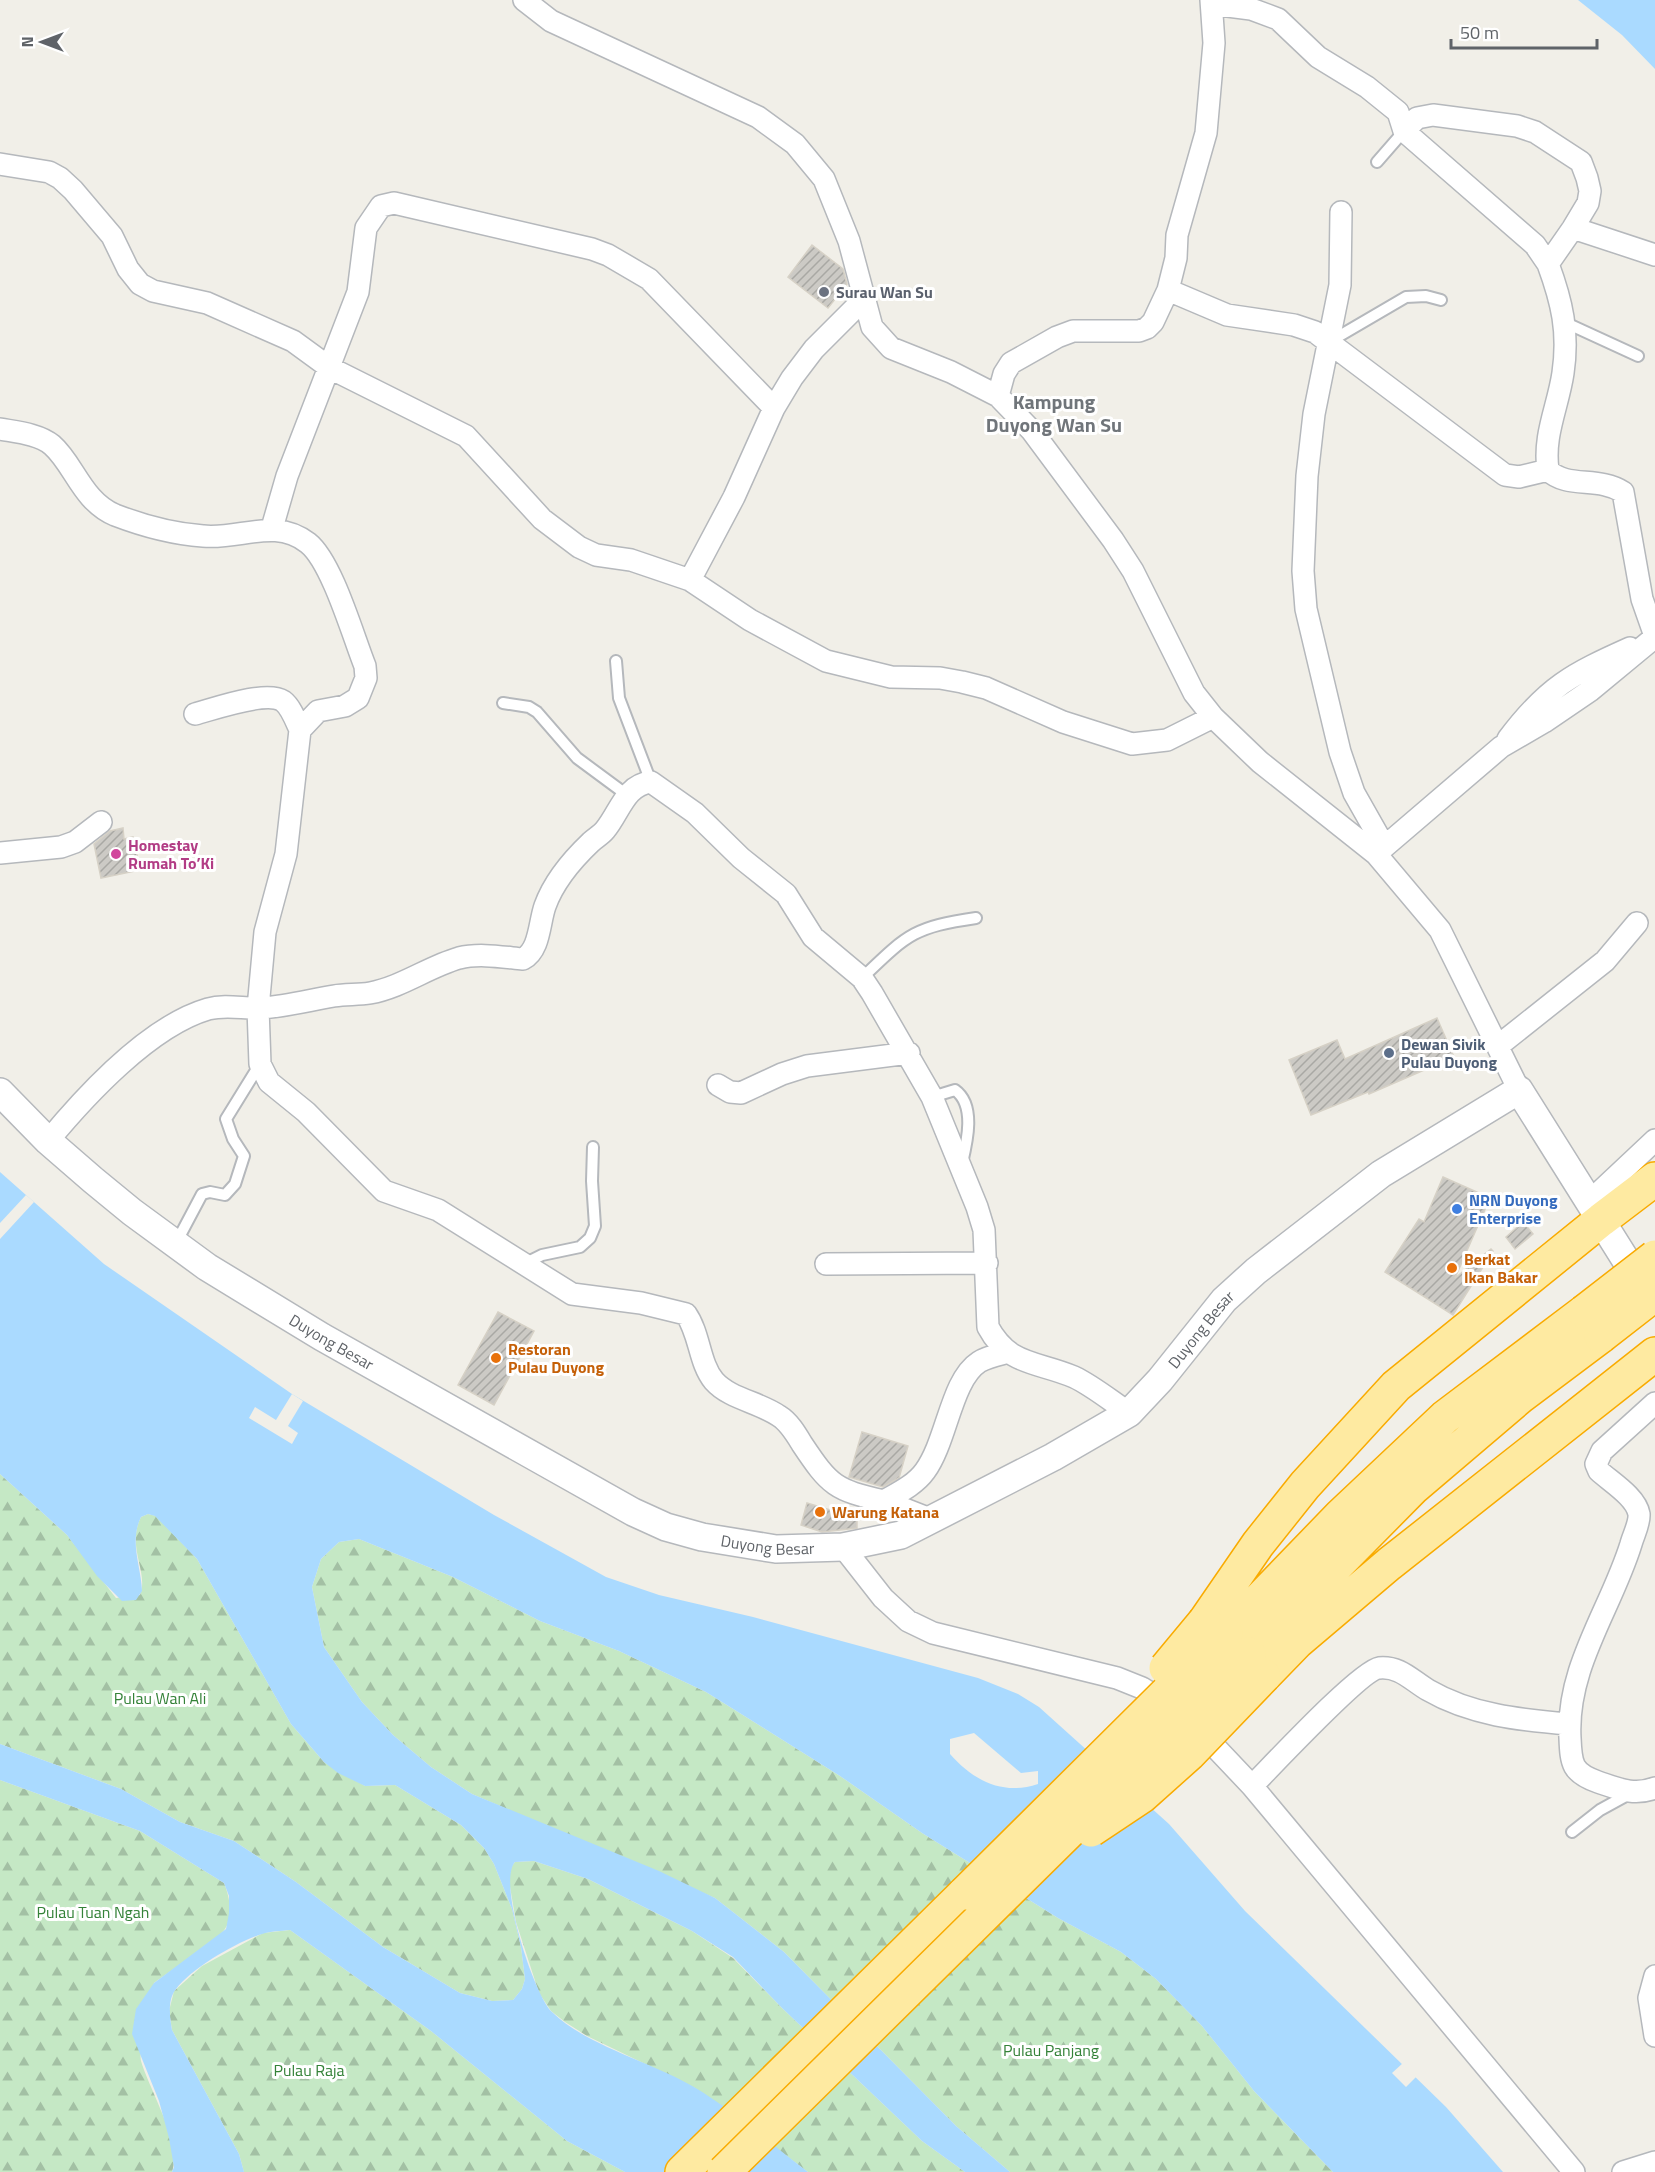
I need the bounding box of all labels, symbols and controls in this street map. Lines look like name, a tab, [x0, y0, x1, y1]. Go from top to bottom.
north arrow	[12, 12, 72, 72]
scale bar	[1451, 12, 1596, 50]
text: 50 m	[1460, 19, 1499, 46]
text: N	[15, 36, 39, 48]
place label: Surau Wan Su	[836, 280, 933, 304]
marker: Surau Wan Su	[817, 285, 831, 299]
district label: Kampung Duyong Wan Su	[986, 386, 1122, 440]
place label: Homestay Rumah To’Ki	[128, 833, 214, 875]
marker: Homestay Rumah To’Ki	[109, 847, 123, 861]
place label: Dewan Sivik Pulau Duyong	[1401, 1032, 1497, 1074]
marker: Dewan Sivik Pulau Duyong	[1382, 1046, 1396, 1060]
place label: NRN Duyong Enterprise	[1469, 1188, 1558, 1230]
marker: NRN Duyong Enterprise	[1450, 1202, 1464, 1216]
place label: Berkat Ikan Bakar	[1464, 1247, 1538, 1289]
marker: Berkat Ikan Bakar	[1445, 1261, 1459, 1275]
street label: Duyong Besar	[1162, 1284, 1240, 1373]
street label: Duyong Besar	[285, 1308, 379, 1376]
place label: Restoran Pulau Duyong	[508, 1337, 604, 1379]
marker: Restoran Pulau Duyong	[489, 1351, 503, 1365]
place label: Warung Katana	[832, 1500, 939, 1524]
marker: Warung Katana	[813, 1505, 827, 1519]
street label: Duyong Besar	[719, 1528, 815, 1561]
park label: Pulau Wan Ali	[114, 1686, 206, 1710]
park label: Pulau Tuan Ngah	[37, 1900, 149, 1924]
park label: Pulau Panjang	[1003, 2038, 1099, 2062]
park label: Pulau Raja	[273, 2058, 345, 2082]

